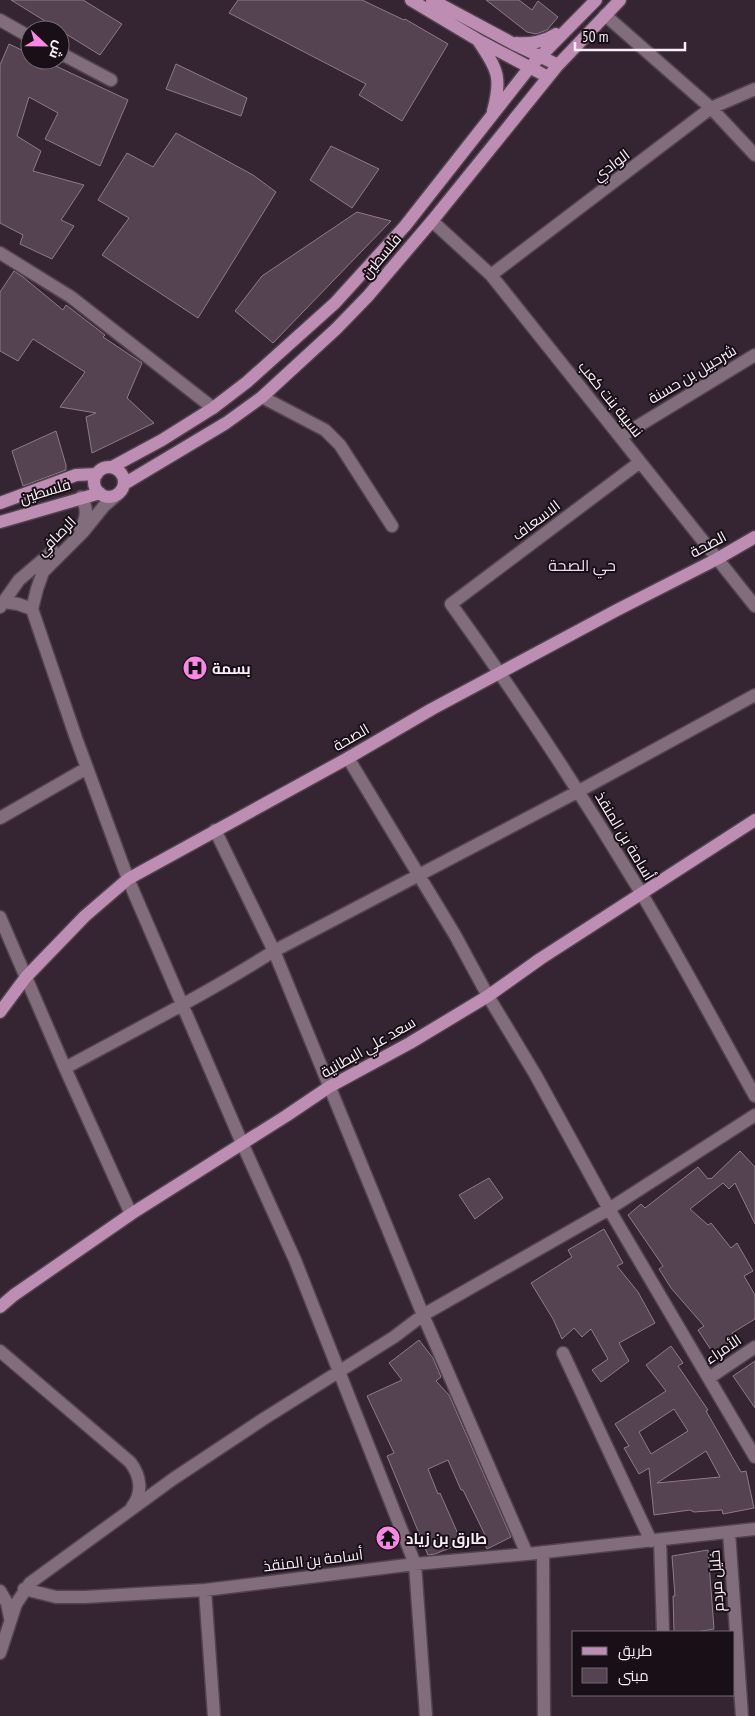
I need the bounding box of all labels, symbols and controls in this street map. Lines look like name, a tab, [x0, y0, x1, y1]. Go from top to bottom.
north arrow	[20, 20, 70, 70]
scale bar	[575, 20, 685, 52]
text: 50 m	[582, 27, 608, 46]
text: ش	[45, 38, 69, 62]
street label: الوادي	[589, 145, 635, 187]
street label: فلسطين	[357, 230, 406, 283]
street label: شرحبيل بن حسنة	[644, 340, 740, 409]
street label: نسيبة بنت كعب	[574, 357, 648, 441]
street label: فلسطين	[17, 474, 73, 509]
street label: الاسعاف	[508, 496, 564, 544]
street label: الرصافي	[32, 512, 82, 562]
street label: الصحة	[686, 527, 730, 561]
district label: حي الصحة	[548, 555, 616, 579]
hospital icon: بسمة	[182, 655, 208, 681]
place label: بسمة	[212, 659, 251, 678]
street label: الصحة	[330, 719, 372, 755]
street label: أسامة بن المنقذ	[590, 788, 659, 884]
street label: سعد علي البطانية	[317, 1012, 420, 1084]
street label: الأمراء	[701, 1330, 745, 1368]
temple icon: طارق بن زياد	[375, 1525, 401, 1551]
place label: طارق بن زياد	[406, 1529, 487, 1548]
street label: أسامة بن المنقذ	[262, 1544, 364, 1577]
street label: خليل مردم	[704, 1549, 729, 1612]
legend	[572, 1631, 735, 1696]
text: طريق	[618, 1641, 652, 1661]
text: مبنى	[618, 1666, 649, 1686]

